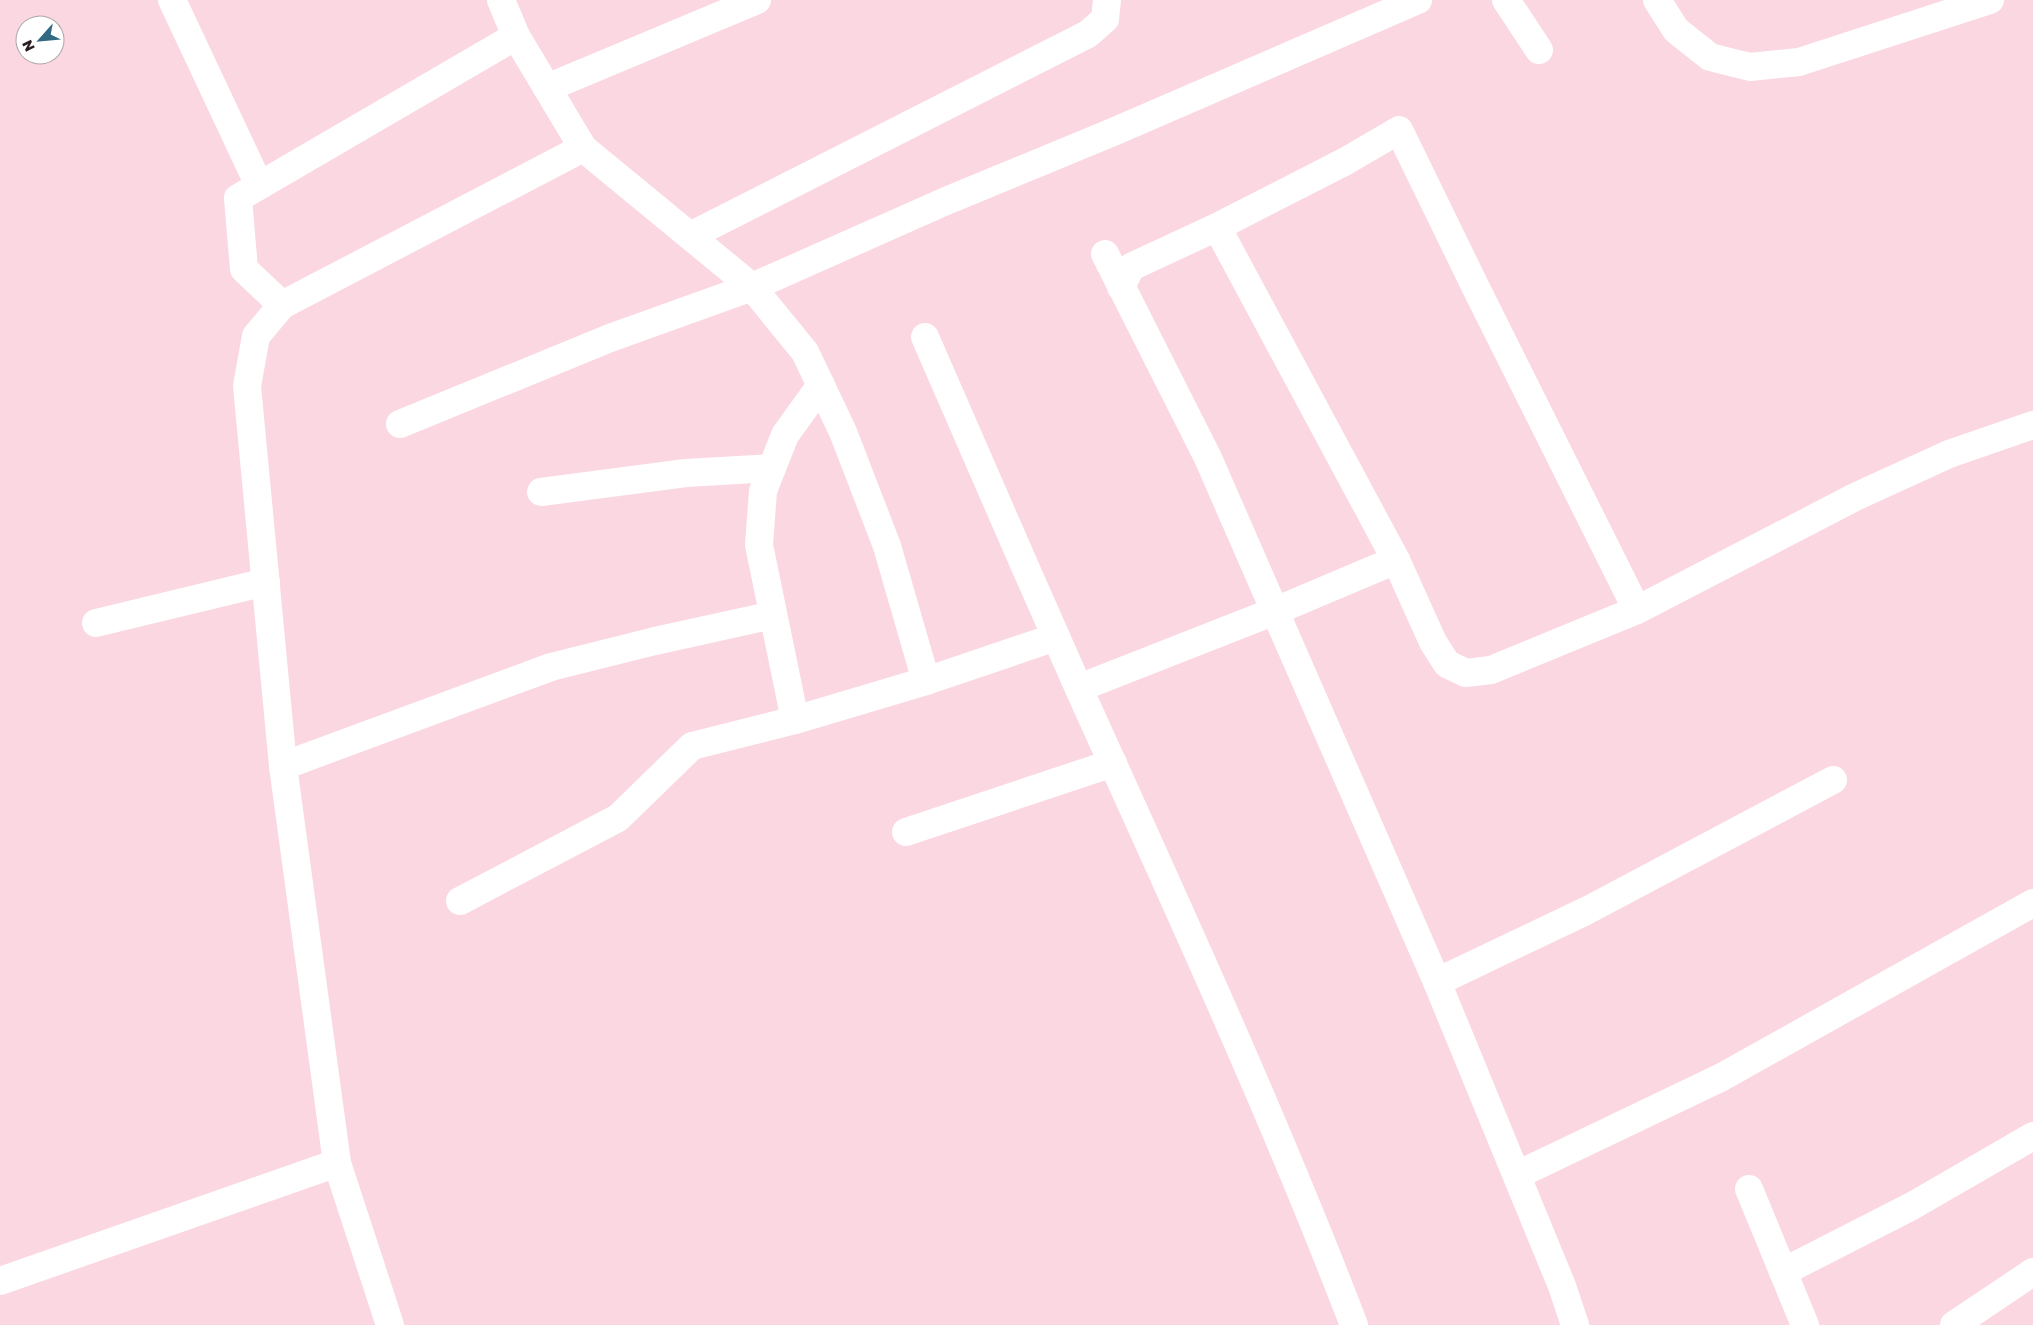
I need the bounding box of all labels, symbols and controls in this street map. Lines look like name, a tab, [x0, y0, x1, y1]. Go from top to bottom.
north arrow	[15, 15, 65, 65]
text: N	[18, 38, 38, 55]

